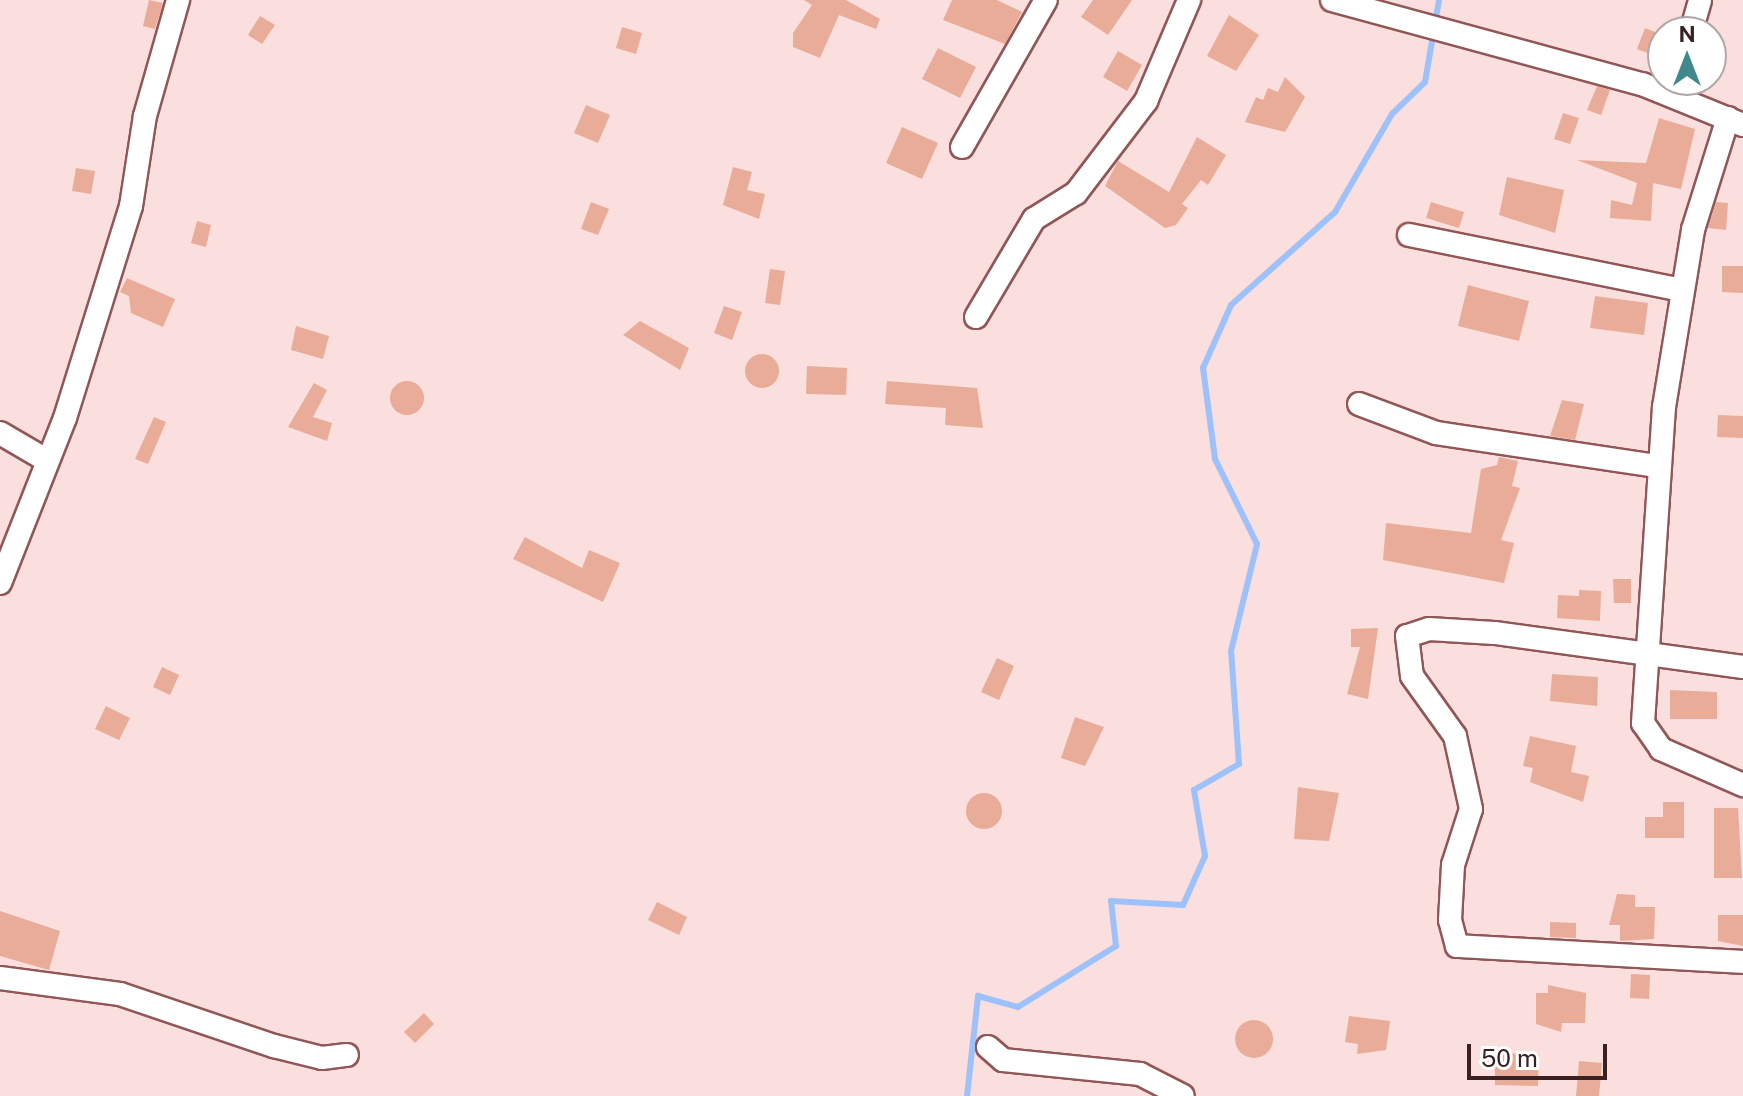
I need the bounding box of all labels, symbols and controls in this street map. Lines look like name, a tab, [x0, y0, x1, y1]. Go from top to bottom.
north arrow	[1647, 16, 1727, 96]
text: N	[1678, 21, 1696, 47]
scale bar	[1471, 1028, 1611, 1078]
text: 50 m	[1481, 1044, 1538, 1072]

